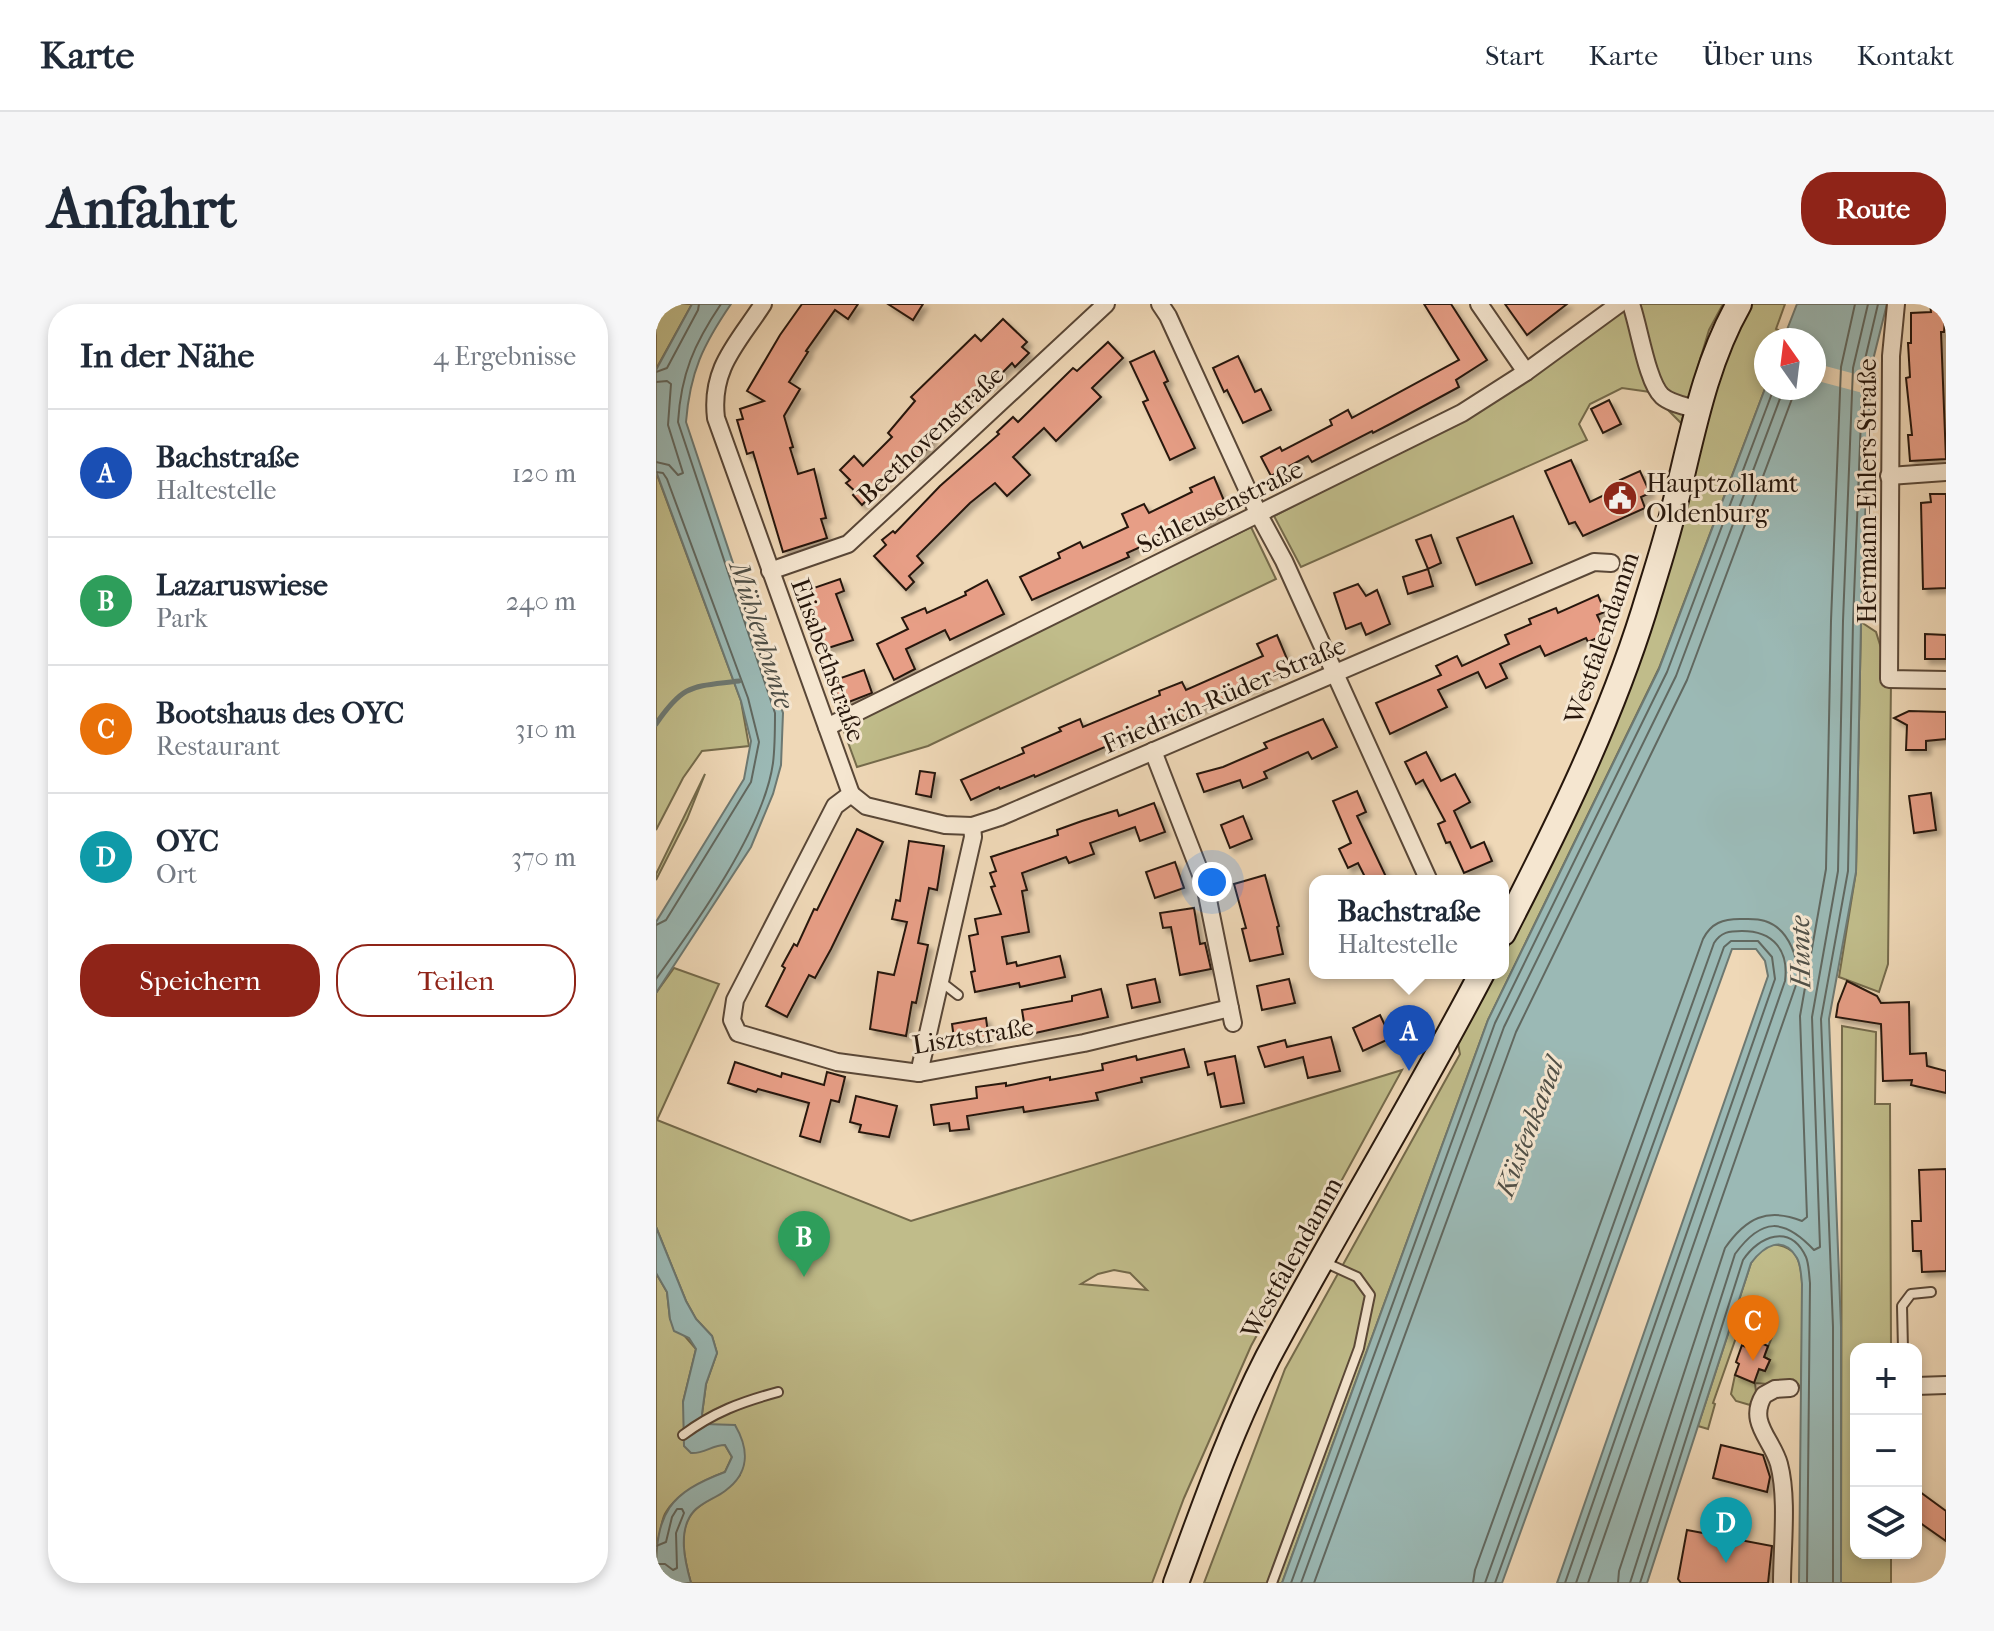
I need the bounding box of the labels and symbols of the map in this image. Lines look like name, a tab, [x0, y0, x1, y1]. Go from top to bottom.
north arrow	[1754, 328, 1826, 400]
street label: Hermann-Ehlers-Straße	[1852, 358, 1883, 624]
street label: Beethovenstraße	[851, 359, 1011, 511]
street label: Schleusenstraße	[1132, 453, 1308, 560]
place label: Hauptzollamt Oldenburg	[1646, 468, 1799, 529]
public building icon: Hauptzollamt Oldenburg	[1601, 479, 1639, 517]
street label: Westfalendamm	[1558, 547, 1646, 729]
water label: Mühlenhunte	[722, 555, 802, 714]
street label: Elisabethstraße	[784, 574, 872, 746]
street label: Friedrich-Rüder-Straße	[1098, 630, 1351, 760]
your location	[1192, 862, 1232, 902]
water label: Hunte	[1783, 915, 1817, 990]
pin: A	[1383, 1005, 1435, 1071]
street label: Lisztstraße	[910, 1011, 1036, 1061]
water label: Küstenkanal	[1487, 1050, 1572, 1203]
street label: Westfalendamm	[1234, 1171, 1349, 1345]
pin: B	[778, 1211, 830, 1277]
pin: C	[1727, 1295, 1779, 1361]
pin: D	[1700, 1497, 1752, 1563]

